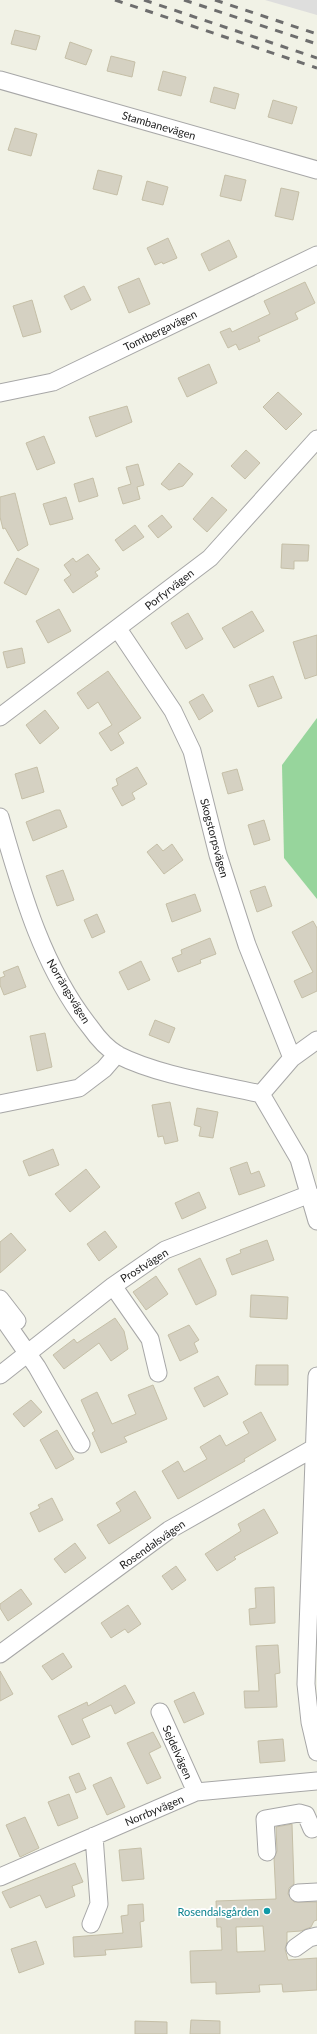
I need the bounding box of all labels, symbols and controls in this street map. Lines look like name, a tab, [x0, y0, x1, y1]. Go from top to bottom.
street label: Stambanevägen	[121, 108, 197, 142]
street label: Tomtbergavägen	[121, 307, 199, 353]
street label: Porfyrvägen	[142, 566, 196, 612]
street label: Skogstorpsvägen	[198, 797, 232, 879]
street label: Norrängsvägen	[45, 956, 93, 1026]
street label: Prostvägen	[118, 1245, 170, 1285]
street label: Rosendalsvägen	[117, 1517, 187, 1571]
street label: Sejdelvägen	[160, 1723, 196, 1781]
street label: Norrbyvägen	[123, 1792, 185, 1828]
place label: Rosendalsgården	[177, 1905, 259, 1918]
marker: Rosendalsgården	[262, 1906, 272, 1916]

